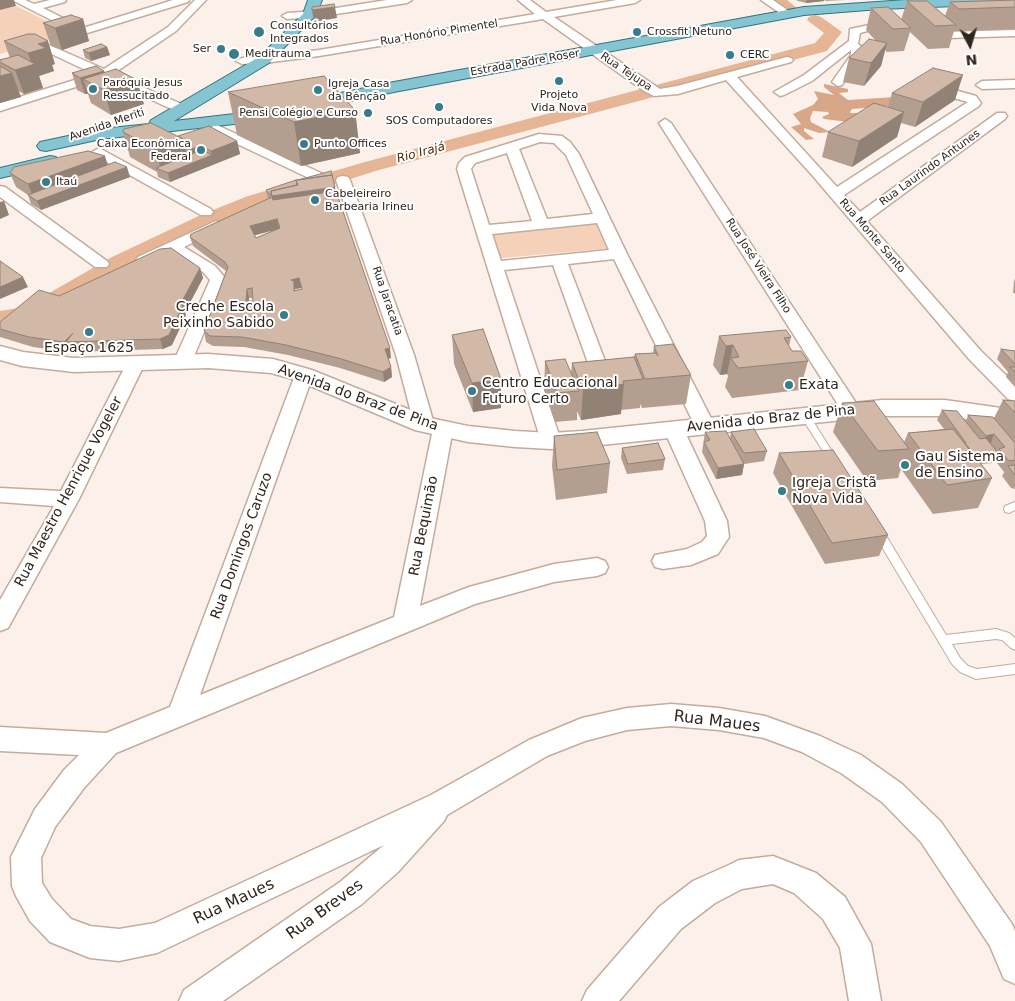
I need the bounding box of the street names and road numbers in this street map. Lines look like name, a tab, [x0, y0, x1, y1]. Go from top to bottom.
street label: Rua Honório Pimentel	[379, 17, 499, 49]
street label: Estrada Padre Roser	[469, 47, 581, 79]
street label: Rua Tejupa	[598, 50, 654, 94]
street label: Avenida Meriti	[68, 106, 146, 144]
street label: Rua Laurindo Antunes	[877, 127, 983, 209]
street label: Rua Monte Santo	[836, 196, 908, 276]
street label: Rua José Vieira Filho	[722, 216, 794, 316]
street label: Rua Jaracatia	[369, 265, 405, 337]
street label: Avenida do Braz de Pina	[276, 361, 440, 435]
street label: Rua Maestro Henrique Vogeler	[12, 394, 126, 590]
street label: Avenida do Braz de Pina	[686, 402, 856, 436]
street label: Rua Domingos Caruzo	[208, 470, 276, 622]
street label: Rua Bequimão	[406, 475, 442, 577]
street label: Rua Maues	[672, 707, 762, 737]
street label: Rua Maues	[190, 875, 278, 929]
street label: Rua Breves	[283, 876, 367, 944]

